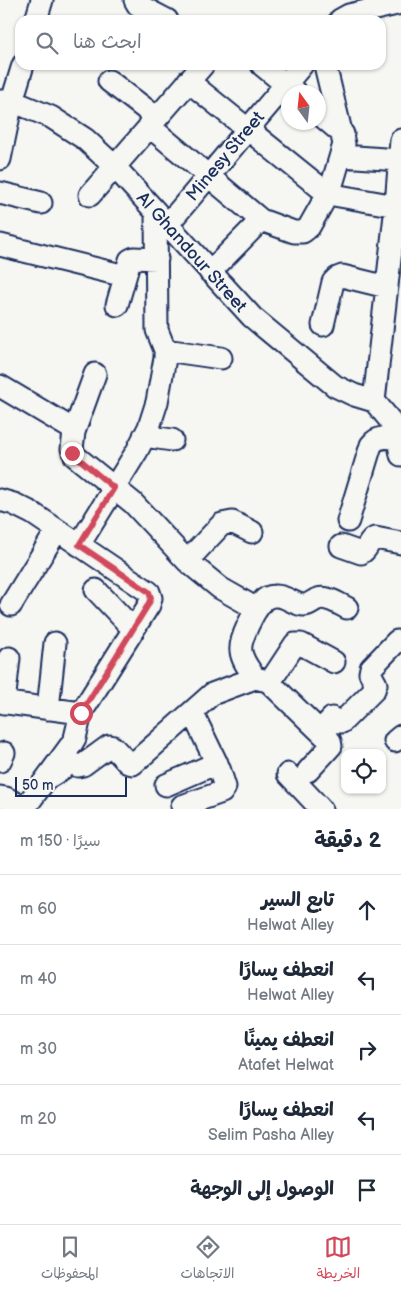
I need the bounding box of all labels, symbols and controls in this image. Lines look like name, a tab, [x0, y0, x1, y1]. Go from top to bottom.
search box	[15, 15, 386, 70]
icon: search	[33, 29, 61, 57]
text: ابحث هنا	[73, 31, 142, 54]
north arrow	[281, 85, 326, 130]
street label: Minesy Street	[182, 107, 269, 205]
street label: Al Ghandour Street	[132, 188, 251, 317]
route end	[61, 442, 84, 465]
route start	[70, 702, 93, 725]
map controls	[341, 749, 386, 794]
button: locate	[341, 749, 386, 794]
scale bar	[15, 774, 128, 797]
text: 50 m	[22, 777, 54, 794]
text: 2 دقيقة	[314, 828, 381, 853]
text: سيرًا · 150 m	[20, 832, 101, 851]
text: تابع السير	[261, 889, 334, 912]
icon: ahead	[353, 896, 381, 924]
text: 60 m	[20, 900, 57, 919]
text: Helwat Alley	[247, 916, 334, 935]
text: انعطف يسارًا	[239, 959, 334, 982]
icon: left	[353, 966, 381, 994]
text: 40 m	[20, 970, 57, 989]
text: Helwat Alley	[247, 986, 334, 1005]
text: انعطف يمينًا	[244, 1029, 334, 1052]
icon: right	[353, 1036, 381, 1064]
text: 30 m	[20, 1040, 57, 1059]
text: Atafet Helwat	[238, 1056, 334, 1075]
text: انعطف يسارًا	[239, 1099, 334, 1122]
icon: left	[353, 1106, 381, 1134]
text: 20 m	[20, 1110, 56, 1129]
text: Selim Pasha Alley	[208, 1126, 334, 1145]
icon: arrive	[353, 1176, 381, 1204]
text: الوصول إلى الوجهة	[190, 1178, 334, 1201]
tab: المحفوظات	[41, 1233, 99, 1286]
tab: الاتجاهات	[180, 1233, 235, 1286]
tab: الخريطة	[316, 1233, 360, 1286]

